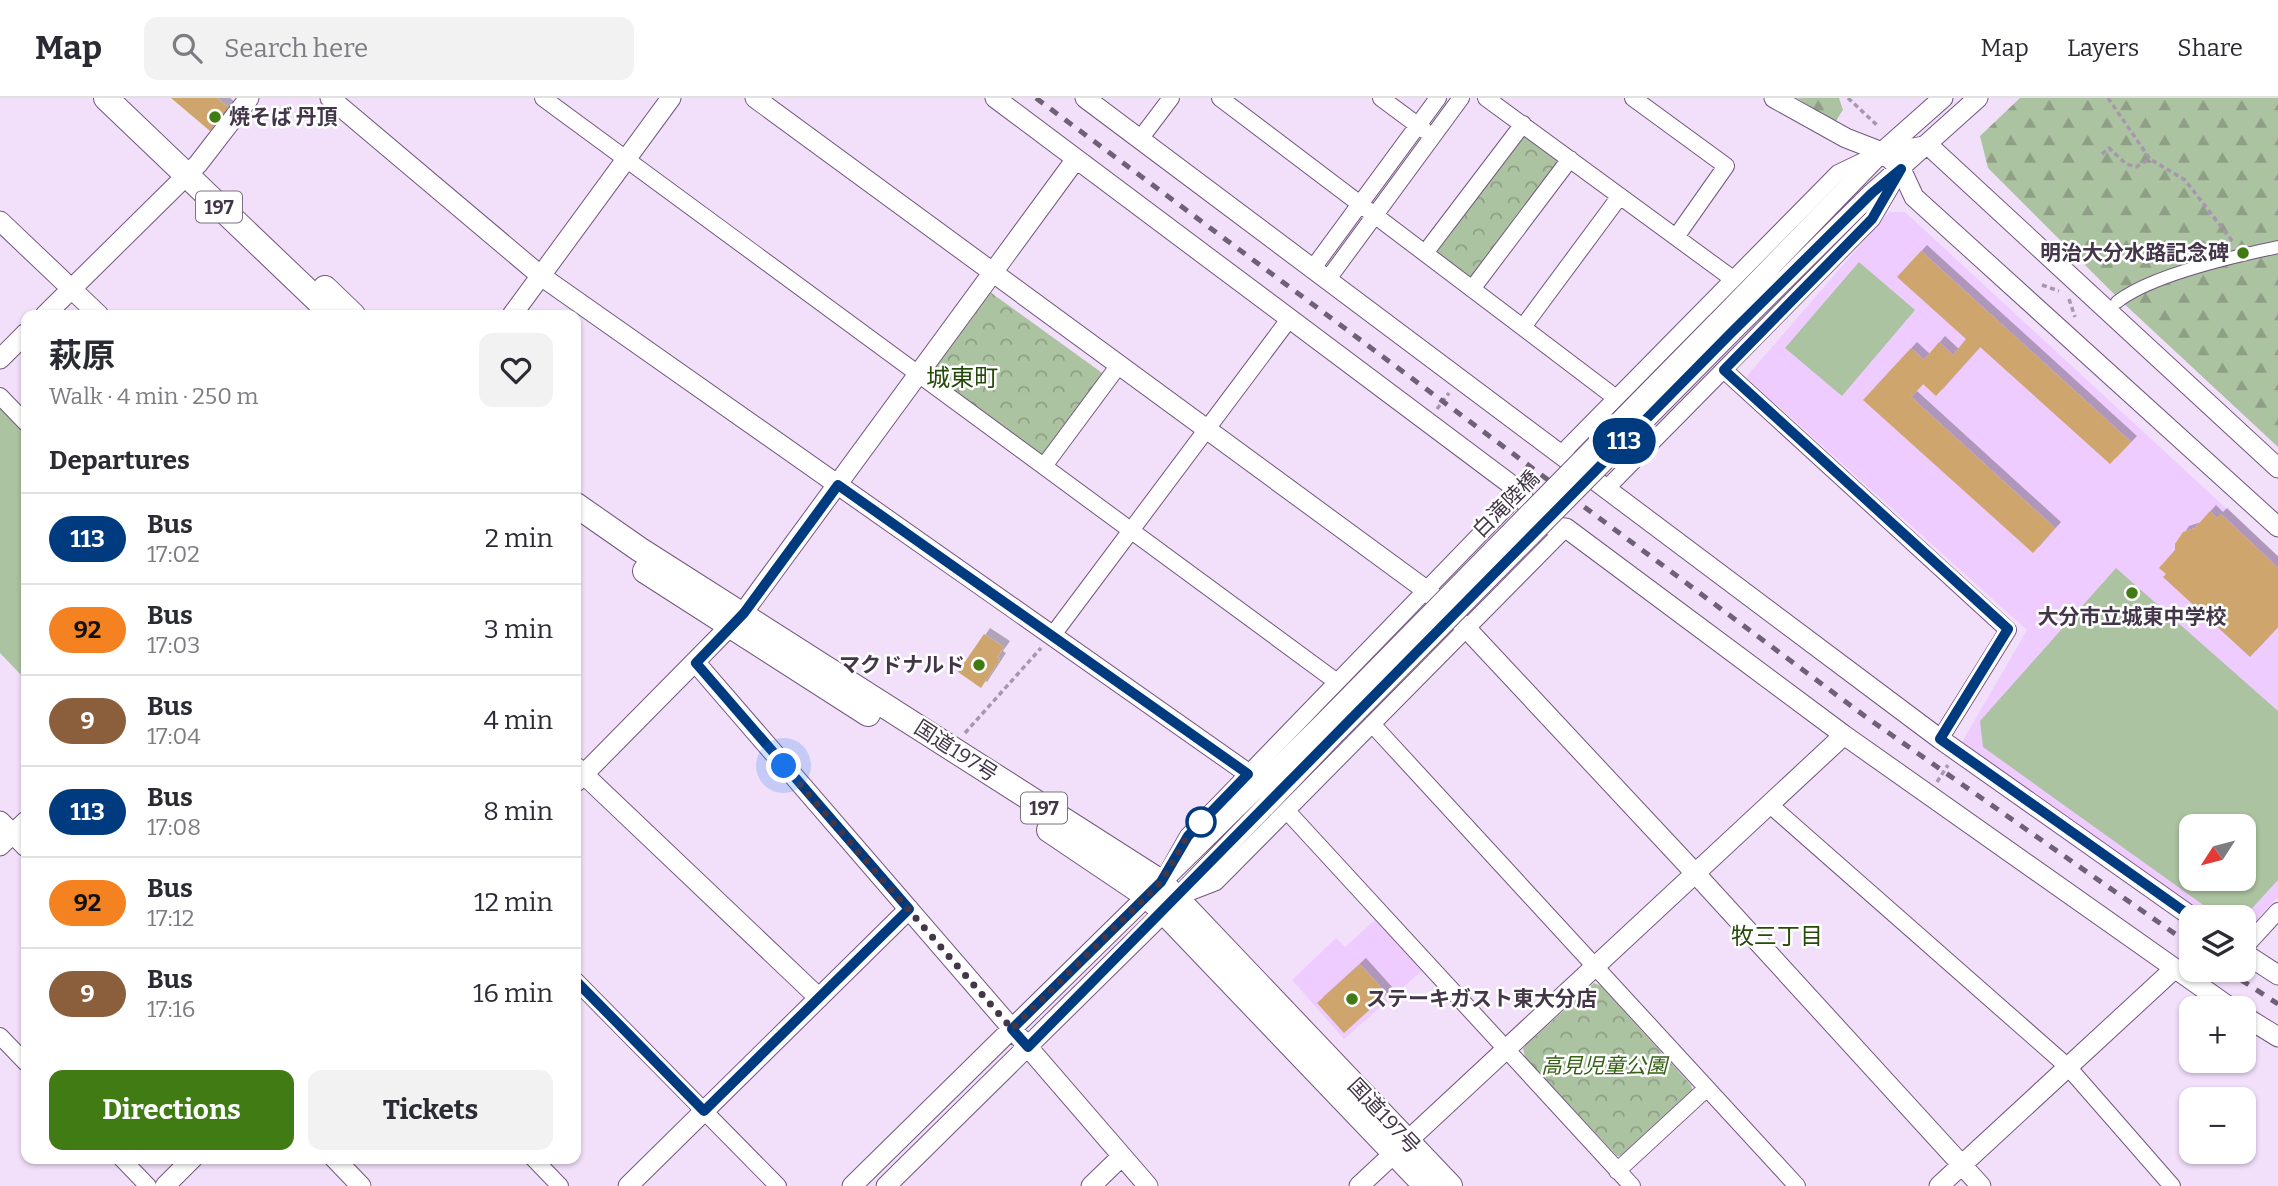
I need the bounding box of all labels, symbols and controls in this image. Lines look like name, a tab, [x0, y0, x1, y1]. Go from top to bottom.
search box	[144, 17, 634, 80]
text: Map	[35, 28, 102, 68]
icon: search	[168, 29, 206, 67]
text: Search here	[224, 33, 368, 64]
text: Map	[1981, 34, 2029, 62]
text: Layers	[2067, 34, 2139, 62]
text: Share	[2177, 34, 2243, 62]
place label: 焼そば 丹頂	[229, 104, 338, 130]
marker: 焼そば 丹頂	[207, 109, 223, 125]
road number: 197	[196, 192, 242, 222]
place label: 明治大分水路記念碑	[2040, 240, 2229, 266]
marker: 明治大分水路記念碑	[2235, 245, 2251, 261]
button: heart	[479, 333, 553, 407]
text: 萩原	[49, 336, 115, 376]
district label: 城東町	[926, 364, 998, 392]
text: Walk · 4 min · 250 m	[49, 382, 258, 410]
line badge: 113	[1584, 418, 1664, 464]
text: 113	[1607, 427, 1641, 455]
text: Departures	[49, 445, 190, 476]
street label: 白滝陸橋	[1467, 465, 1545, 543]
text: Bus	[147, 509, 193, 540]
text: 2 min	[485, 523, 553, 554]
text: 113	[70, 525, 105, 553]
text: 17:02	[147, 540, 200, 568]
marker: 大分市立城東中学校	[2124, 585, 2140, 601]
text: Bus	[147, 600, 193, 631]
place label: 大分市立城東中学校	[2038, 604, 2227, 630]
text: 3 min	[484, 614, 553, 645]
text: 92	[74, 616, 101, 644]
text: 17:03	[147, 631, 200, 659]
place label: マクドナルド	[839, 652, 965, 678]
marker: マクドナルド	[971, 657, 987, 673]
text: Bus	[147, 691, 193, 722]
text: 4 min	[484, 705, 553, 736]
text: 9	[80, 707, 95, 735]
street label: 国道197号	[909, 714, 1003, 788]
text: 17:04	[147, 722, 201, 750]
your location	[766, 748, 801, 783]
text: Bus	[147, 782, 193, 813]
road number: 197	[1021, 792, 1067, 824]
text: 8 min	[483, 796, 553, 827]
text: 113	[70, 798, 105, 826]
unlabelled marker	[1186, 807, 1216, 837]
text: 17:08	[147, 813, 201, 841]
north arrow	[2179, 814, 2256, 891]
map controls	[2179, 814, 2256, 1164]
text: Bus	[147, 873, 193, 904]
text: 12 min	[474, 887, 553, 918]
text: 92	[74, 889, 101, 917]
text: 17:12	[147, 904, 194, 932]
button: layers	[2179, 905, 2256, 982]
district label: 牧三丁目	[1731, 922, 1823, 950]
text: Bus	[147, 964, 193, 995]
text: 16 min	[473, 978, 553, 1009]
text: 9	[80, 980, 95, 1008]
place label: ステーキガスト東大分店	[1366, 986, 1597, 1012]
marker: ステーキガスト東大分店	[1344, 991, 1360, 1007]
text: 17:16	[147, 995, 195, 1023]
button: +	[2179, 996, 2256, 1073]
park label: 高見児童公園	[1541, 1053, 1670, 1079]
button: Directions	[49, 1070, 294, 1150]
button: Tickets	[308, 1070, 553, 1150]
street label: 国道197号	[1342, 1073, 1426, 1159]
button: −	[2179, 1087, 2256, 1164]

